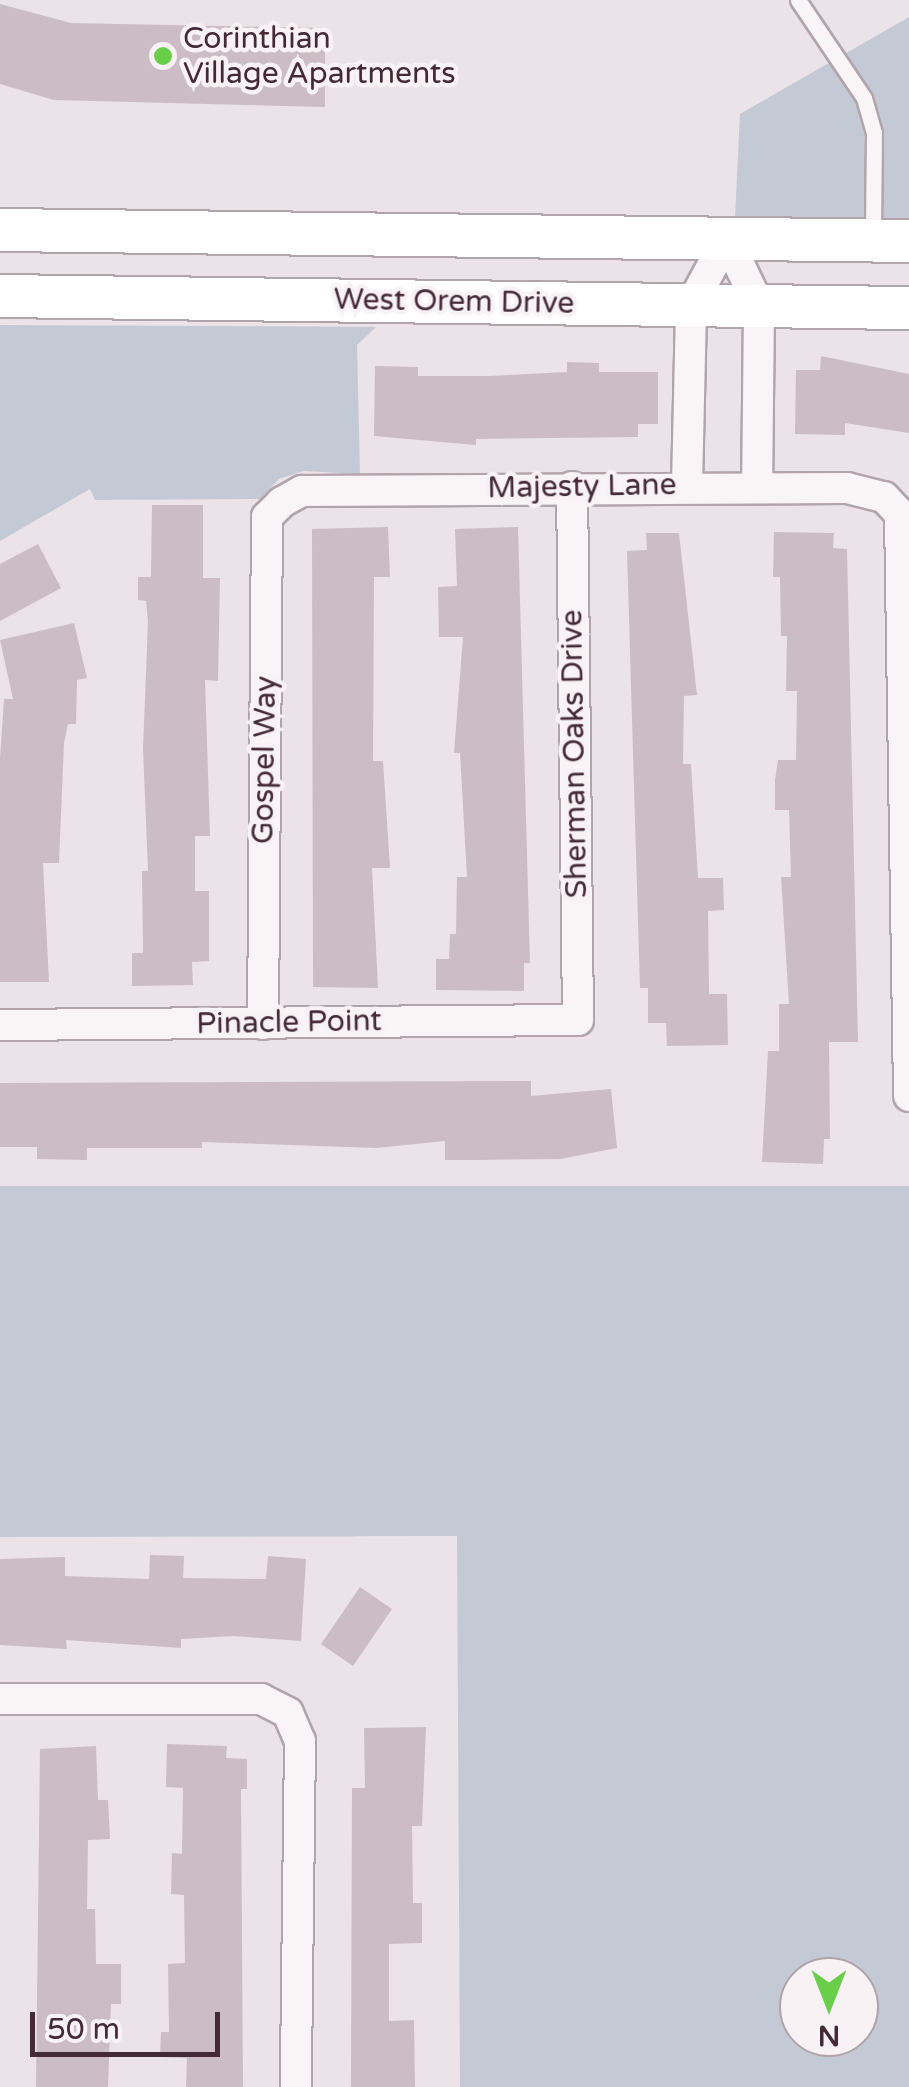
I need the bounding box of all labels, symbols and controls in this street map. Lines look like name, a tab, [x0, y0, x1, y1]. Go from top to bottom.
place label: Corinthian Village Apartments	[183, 21, 456, 92]
marker: Corinthian Village Apartments	[152, 45, 174, 67]
street label: West Orem Drive	[333, 282, 575, 322]
street label: Majesty Lane	[487, 467, 677, 507]
street label: Sherman Oaks Drive	[554, 609, 596, 899]
street label: Gospel Way	[246, 676, 284, 844]
street label: Pinacle Point	[196, 1003, 382, 1043]
north arrow	[779, 1957, 879, 2057]
scale bar	[35, 1992, 225, 2054]
text: 50 m	[47, 2011, 120, 2048]
text: N	[818, 2018, 840, 2052]

